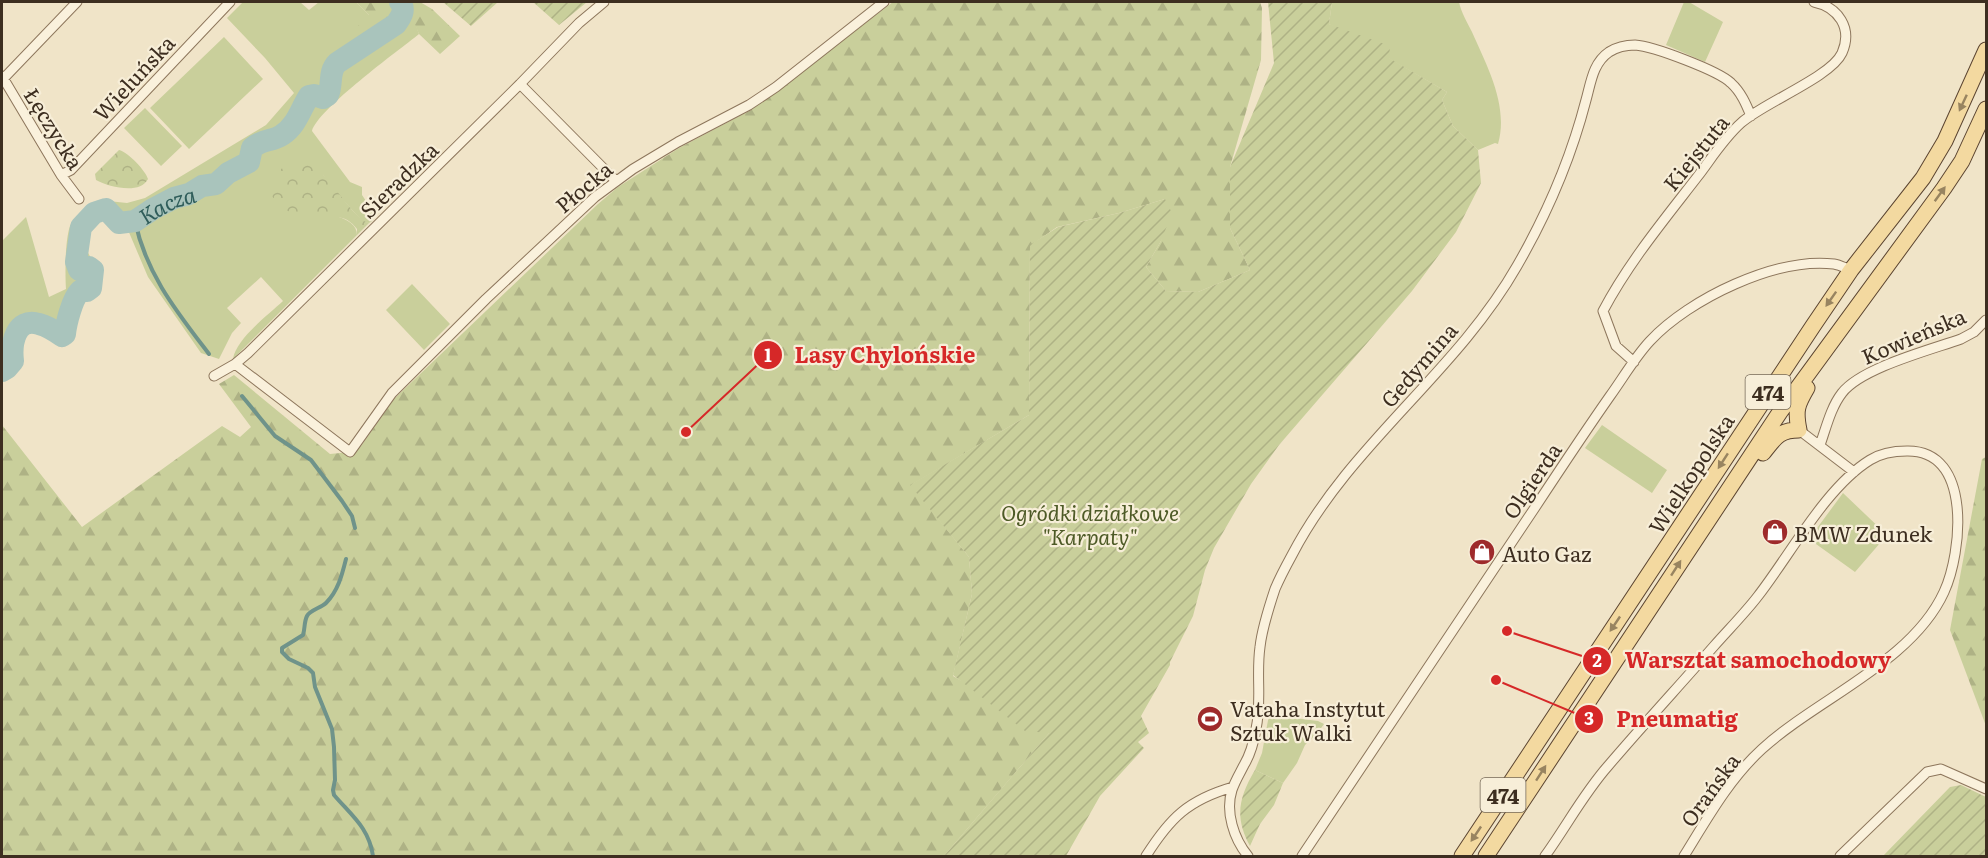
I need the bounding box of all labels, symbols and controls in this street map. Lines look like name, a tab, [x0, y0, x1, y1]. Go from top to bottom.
street label: Wieluńska	[85, 27, 181, 127]
street label: Łęczycka	[18, 81, 93, 175]
one-way arrow	[1959, 95, 1968, 112]
street label: Kiejstuta	[1655, 107, 1736, 197]
street label: Sieradzka	[352, 133, 445, 224]
street label: Płocka	[548, 152, 619, 219]
water label: Kacza	[131, 176, 199, 231]
one-way arrow	[1933, 187, 1945, 202]
one-way arrow	[1826, 291, 1837, 307]
street label: Kowieńska	[1856, 299, 1971, 371]
street label: Gedymina	[1372, 314, 1464, 413]
callout: Lasy Chylońskie	[753, 335, 988, 375]
text: Lasy Chylońskie	[795, 337, 975, 370]
text: 1	[764, 341, 772, 368]
road number: 474	[1746, 375, 1790, 409]
street label: Wielkopolska	[1640, 406, 1741, 539]
street label: Olgierda	[1494, 435, 1568, 524]
one-way arrow	[1717, 453, 1729, 469]
park label: Ogródki działkowe "Karpaty"	[1001, 496, 1179, 551]
shop icon: BMW Zdunek	[1760, 517, 1790, 547]
place label: BMW Zdunek	[1794, 517, 1933, 548]
shop icon: Auto Gaz	[1467, 537, 1497, 567]
place label: Auto Gaz	[1502, 537, 1591, 568]
one-way arrow	[1670, 561, 1682, 577]
one-way arrow	[1610, 616, 1621, 632]
callout: Warsztat samochodowy	[1582, 641, 1903, 681]
text: Warsztat samochodowy	[1625, 642, 1892, 675]
text: 2	[1592, 646, 1602, 673]
place label: Vataha Instytut Sztuk Walki	[1230, 692, 1386, 747]
callout: Pneumatig	[1574, 699, 1750, 739]
text: Pneumatig	[1616, 701, 1739, 734]
sports icon: Vataha Instytut Sztuk Walki	[1195, 704, 1225, 734]
text: 3	[1584, 704, 1594, 731]
street label: Orańska	[1672, 745, 1747, 832]
one-way arrow	[1535, 765, 1547, 781]
road number: 474	[1480, 778, 1526, 812]
one-way arrow	[1471, 826, 1482, 842]

